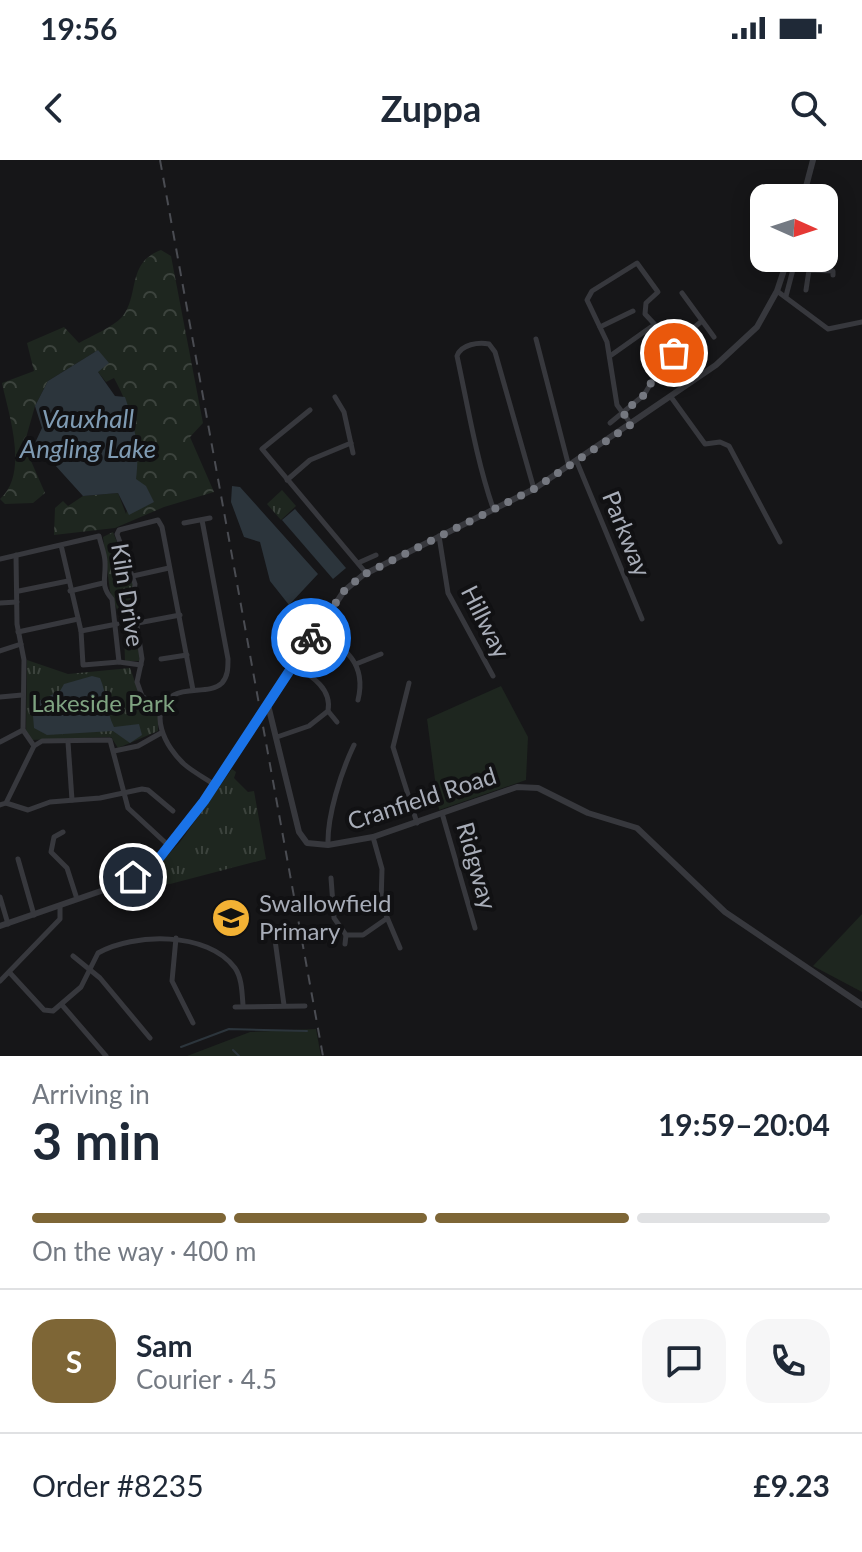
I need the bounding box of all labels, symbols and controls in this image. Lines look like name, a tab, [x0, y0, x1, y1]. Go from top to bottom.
text: 19:56	[40, 10, 117, 46]
icon: back	[32, 86, 76, 130]
text: Zuppa	[381, 86, 481, 130]
icon: search	[786, 86, 830, 130]
north arrow	[750, 184, 838, 272]
map controls	[750, 184, 838, 272]
pin	[640, 319, 708, 387]
icon: bag	[652, 331, 696, 375]
water label: Vauxhall Angling Lake	[19, 402, 156, 464]
street label: Parkway	[597, 486, 658, 581]
street label: Kiln Drive	[106, 541, 151, 648]
street label: Hillway	[456, 580, 517, 663]
courier	[271, 598, 351, 678]
icon: bike	[289, 616, 333, 660]
park label: Lakeside Park	[31, 688, 176, 717]
street label: Cranfield Road	[344, 760, 500, 835]
street label: Ridgway	[451, 819, 504, 913]
pin	[99, 843, 167, 911]
icon: home	[111, 855, 155, 899]
place label: Swallowfield Primary	[259, 888, 391, 945]
school or university icon: Swallowfield Primary	[210, 897, 252, 939]
text: Arriving in	[32, 1078, 150, 1110]
text: 19:59–20:04	[658, 1106, 830, 1142]
text: 3 min	[32, 1109, 161, 1171]
text: On the way · 400 m	[32, 1235, 256, 1267]
button: chat	[642, 1319, 726, 1403]
button: phone	[746, 1319, 830, 1403]
text: Sam	[136, 1327, 193, 1363]
text: S	[66, 1343, 82, 1379]
text: Courier · 4.5	[136, 1363, 277, 1395]
text: Order #8235	[32, 1467, 204, 1503]
text: £9.23	[753, 1467, 830, 1503]

